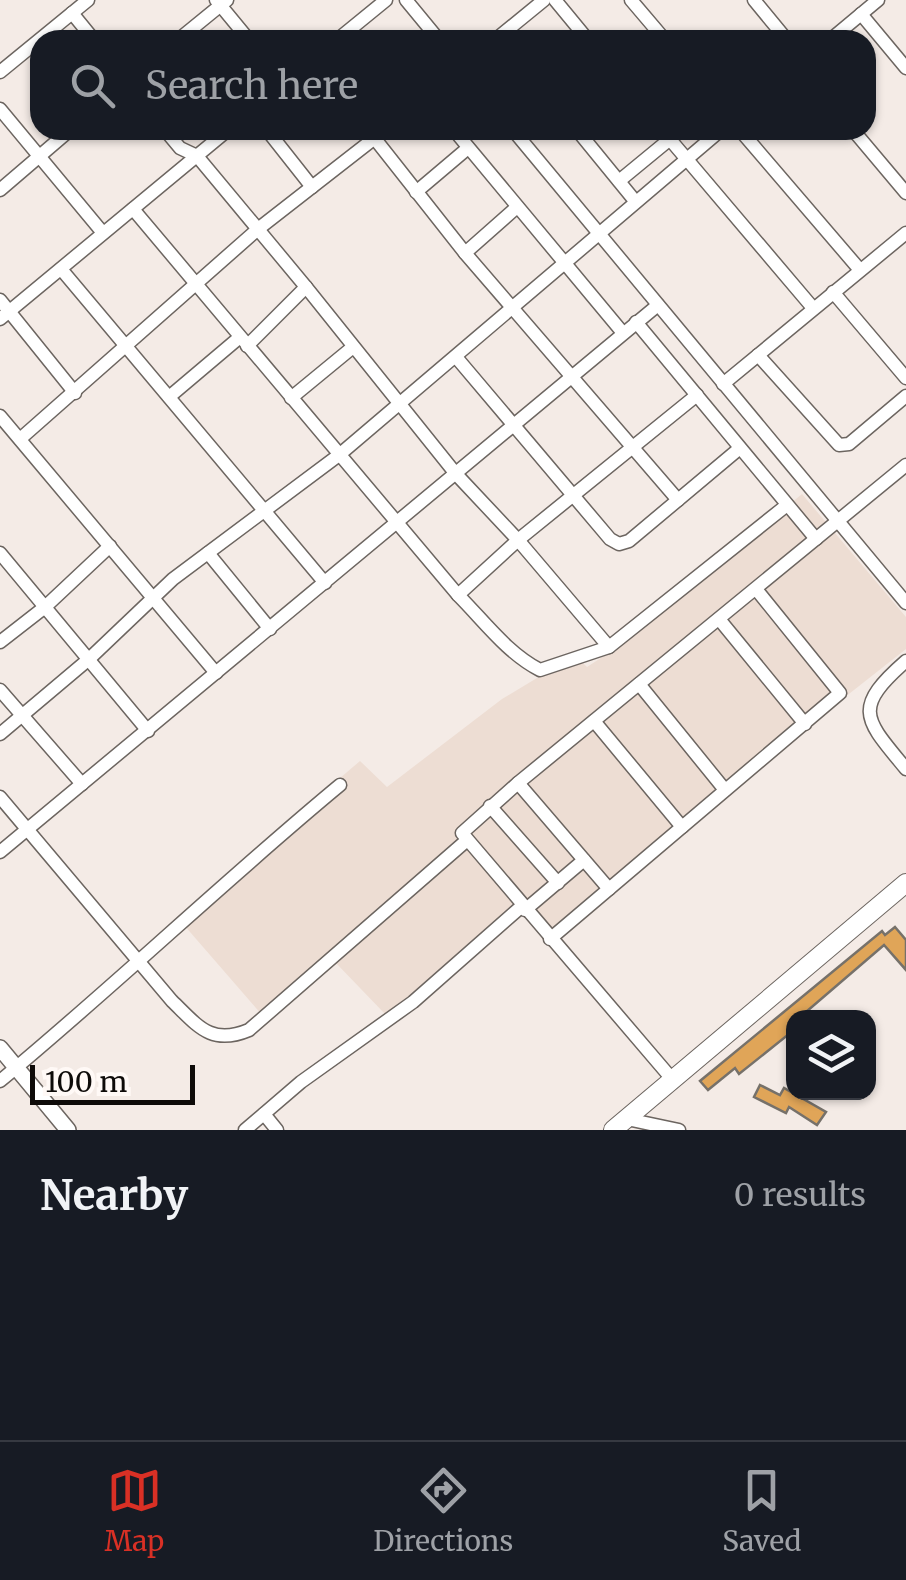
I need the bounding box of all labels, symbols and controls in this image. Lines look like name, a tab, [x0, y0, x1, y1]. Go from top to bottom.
search box	[30, 30, 876, 140]
icon: search	[65, 58, 120, 113]
text: Search here	[145, 62, 358, 109]
map controls	[786, 1010, 876, 1100]
button: layers	[786, 1010, 876, 1100]
scale bar	[30, 1060, 195, 1104]
text: 100 m	[45, 1064, 127, 1100]
text: Nearby	[40, 1169, 188, 1221]
text: 0 results	[734, 1175, 866, 1215]
tab: Map	[104, 1463, 164, 1559]
tab: Directions	[373, 1463, 513, 1559]
tab: Saved	[722, 1463, 801, 1559]

